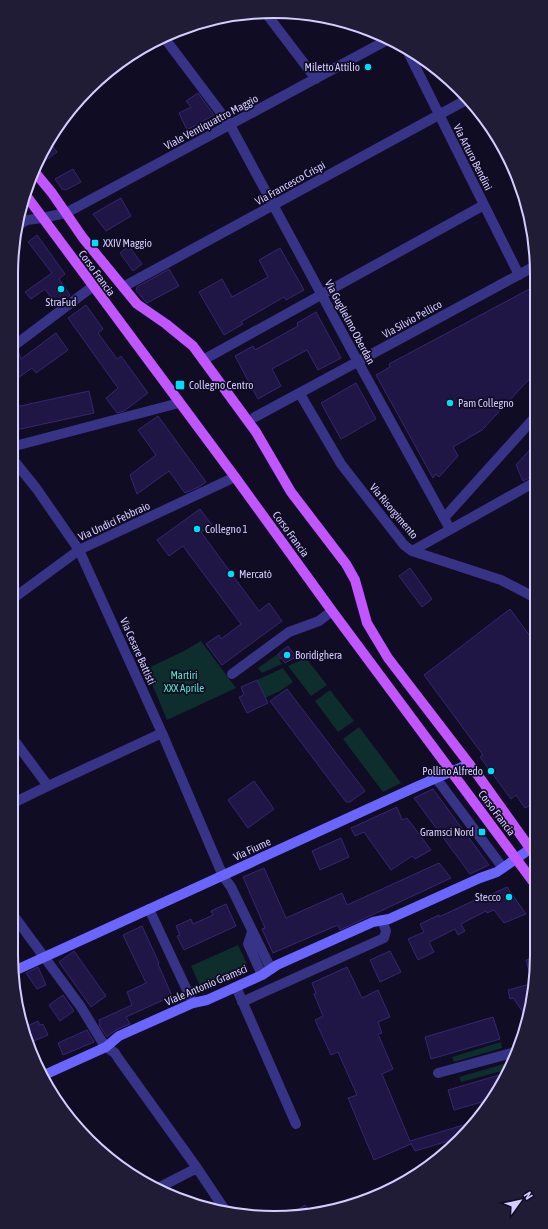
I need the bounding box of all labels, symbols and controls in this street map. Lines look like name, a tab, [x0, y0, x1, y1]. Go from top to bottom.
place label: Miletto Attilio	[305, 61, 360, 73]
marker: Miletto Attilio	[363, 62, 373, 72]
street label: Viale Ventiquattro Maggio	[162, 92, 260, 152]
street label: Via Arturo Bendini	[451, 122, 495, 192]
street label: Via Francesco Crispi	[253, 159, 327, 207]
place label: XXIV Maggio	[103, 237, 152, 249]
marker: XXIV Maggio	[90, 238, 100, 248]
street label: Corso Francia	[76, 248, 118, 298]
street label: Via Guglielmo Oberdan	[323, 278, 377, 366]
marker: StraFud	[56, 284, 66, 294]
place label: StraFud	[46, 296, 76, 308]
street label: Via Silvio Pellico	[380, 298, 444, 340]
marker: Collegno Centro	[174, 379, 186, 391]
place label: Collegno Centro	[189, 379, 253, 391]
place label: Pam Collegno	[458, 397, 514, 409]
marker: Pam Collegno	[445, 398, 455, 408]
street label: Via Risorgimento	[367, 481, 421, 541]
street label: Via Undici Febbraio	[76, 499, 152, 543]
street label: Corso Francia	[270, 509, 312, 559]
place label: Collegno 1	[205, 523, 248, 535]
marker: Collegno 1	[192, 524, 202, 534]
place label: Mercatò	[239, 568, 272, 580]
marker: Mercatò	[226, 569, 236, 579]
street label: Via Cesare Battisti	[118, 616, 158, 686]
place label: Boridighera	[295, 649, 342, 661]
marker: Boridighera	[282, 650, 292, 660]
park label: Martiri XXX Aprile	[164, 669, 204, 694]
place label: Pollino Alfredo	[422, 765, 483, 777]
marker: Pollino Alfredo	[486, 766, 496, 776]
street label: Corso Francia	[476, 788, 518, 838]
place label: Gramsci Nord	[420, 826, 474, 838]
marker: Gramsci Nord	[477, 827, 487, 837]
street label: Via Fiume	[231, 835, 273, 863]
place label: Stecco	[475, 891, 501, 903]
marker: Stecco	[504, 892, 514, 902]
street label: Viale Antonio Gramsci	[163, 962, 249, 1008]
north arrow	[500, 1181, 540, 1221]
text: N	[522, 1190, 535, 1202]

